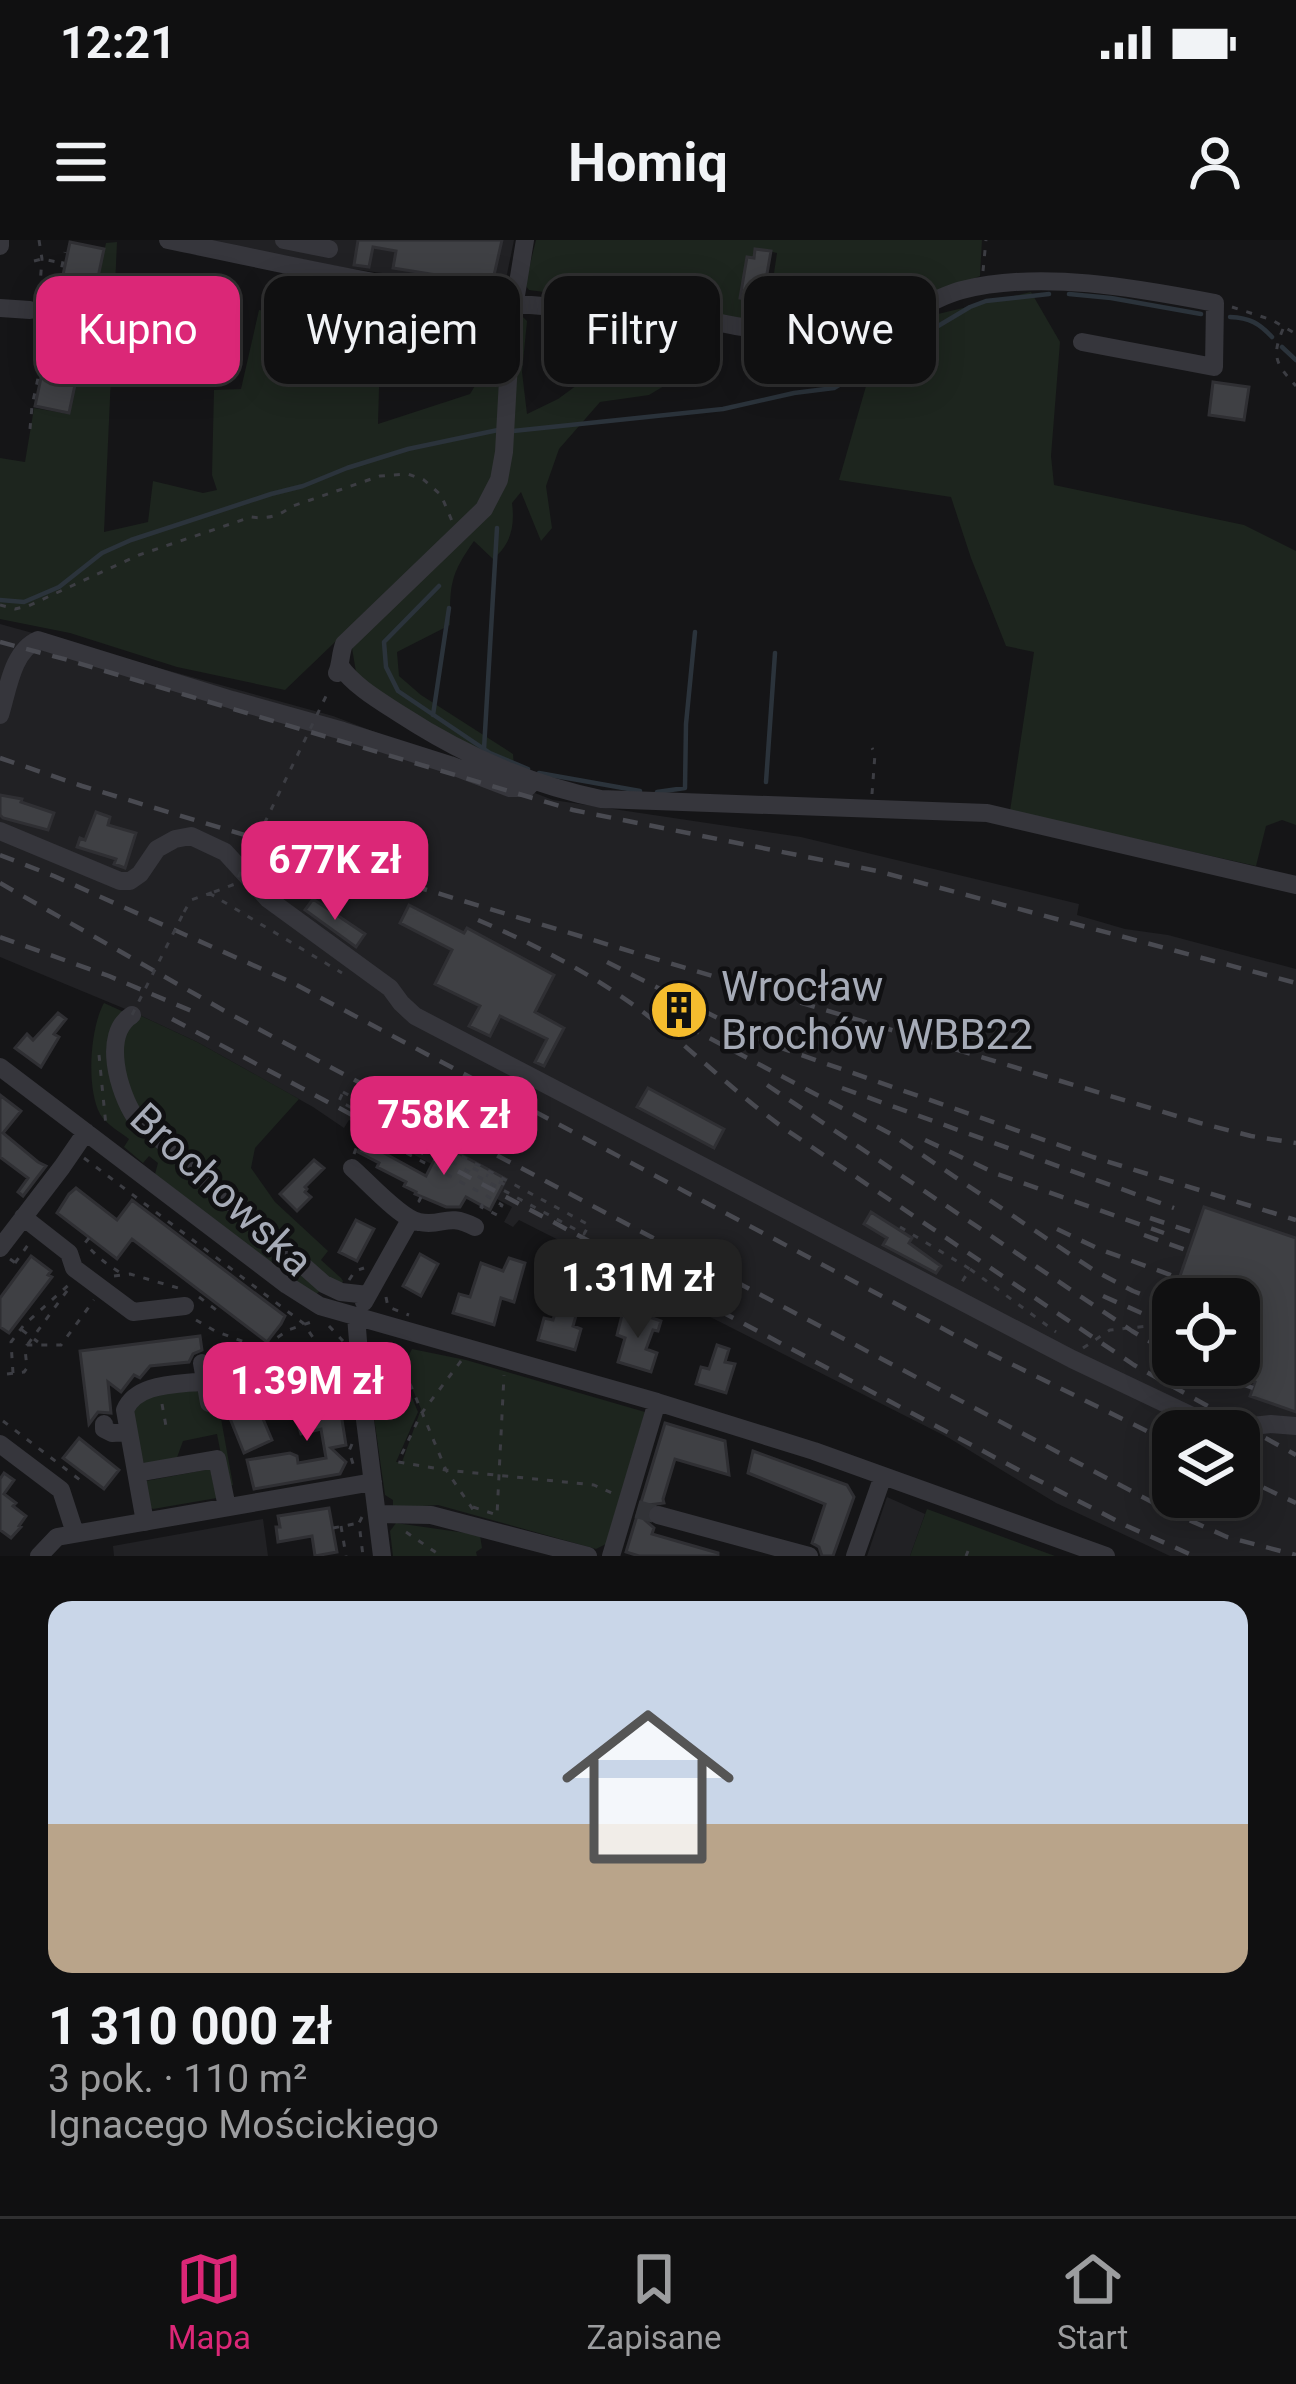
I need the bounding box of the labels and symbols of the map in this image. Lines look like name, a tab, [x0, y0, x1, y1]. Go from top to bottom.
pin: 677K zł	[224, 821, 446, 923]
place label: Wrocław Brochów WBB22	[721, 962, 1033, 1059]
building icon: Wrocław Brochów WBB22	[648, 979, 710, 1041]
pin: 758K zł	[333, 1076, 555, 1178]
street label: Brochowska	[121, 1093, 323, 1286]
pin: 1.31M zł	[514, 1239, 762, 1341]
pin: 1.39M zł	[183, 1342, 431, 1444]

